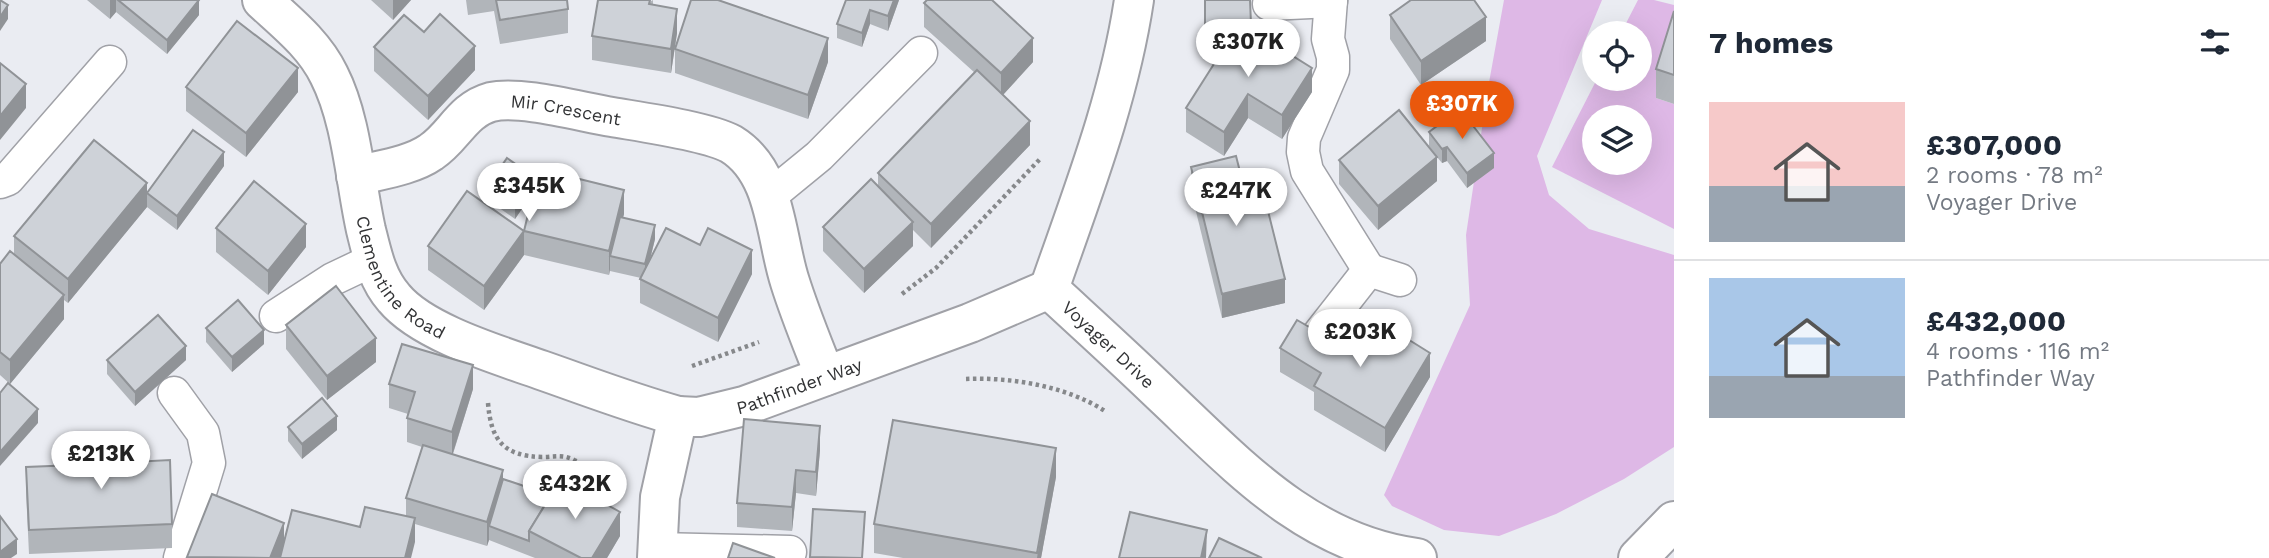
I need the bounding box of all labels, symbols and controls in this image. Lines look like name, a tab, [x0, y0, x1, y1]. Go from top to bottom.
pin: £307K	[1199, 20, 1297, 79]
map controls	[1582, 21, 1652, 175]
button: locate	[1582, 21, 1652, 91]
icon: filters	[2196, 23, 2234, 61]
text: 7 homes	[1709, 25, 1833, 60]
text: £307K	[1212, 28, 1284, 55]
pin: £307K	[1413, 82, 1511, 141]
street label: Mir Crescent	[510, 90, 623, 129]
text: £307K	[1426, 90, 1498, 117]
button: layers	[1582, 105, 1652, 175]
text: £307,000	[1926, 127, 2062, 162]
icon: home	[1765, 130, 1849, 214]
text: 2 rooms · 78 m²	[1926, 162, 2103, 189]
pin: £345K	[480, 164, 578, 223]
pin: £247K	[1187, 168, 1285, 228]
text: £345K	[493, 172, 565, 199]
text: £247K	[1200, 177, 1272, 204]
text: Voyager Drive	[1926, 189, 2077, 216]
street label: Clementine Road	[353, 214, 449, 343]
street label: Voyager Drive	[1058, 296, 1159, 392]
text: £432,000	[1926, 303, 2066, 338]
icon: home	[1765, 306, 1849, 390]
pin: £203K	[1311, 310, 1409, 369]
text: £203K	[1324, 318, 1396, 345]
text: 4 rooms · 116 m²	[1926, 338, 2109, 365]
street label: Pathfinder Way	[734, 353, 865, 418]
text: Pathfinder Way	[1926, 365, 2095, 392]
pin: £213K	[52, 432, 150, 491]
text: £213K	[67, 440, 135, 467]
pin: £432K	[526, 462, 624, 521]
text: £432K	[539, 470, 611, 497]

